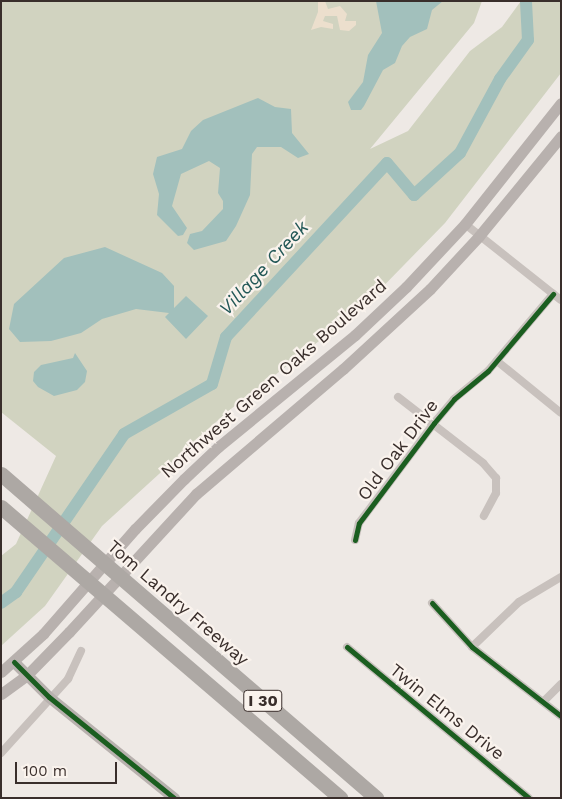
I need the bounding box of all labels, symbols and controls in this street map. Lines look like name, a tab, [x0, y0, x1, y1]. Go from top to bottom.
water label: Village Creek	[215, 216, 313, 320]
street label: Northwest Green Oaks Boulevard	[157, 275, 391, 483]
street label: Old Oak Drive	[353, 395, 443, 505]
street label: Tom Landry Freeway	[103, 536, 253, 670]
street label: Twin Elms Drive	[385, 659, 509, 765]
road number: I 30	[243, 688, 283, 714]
scale bar	[18, 752, 120, 784]
text: 100 m	[23, 762, 67, 780]

